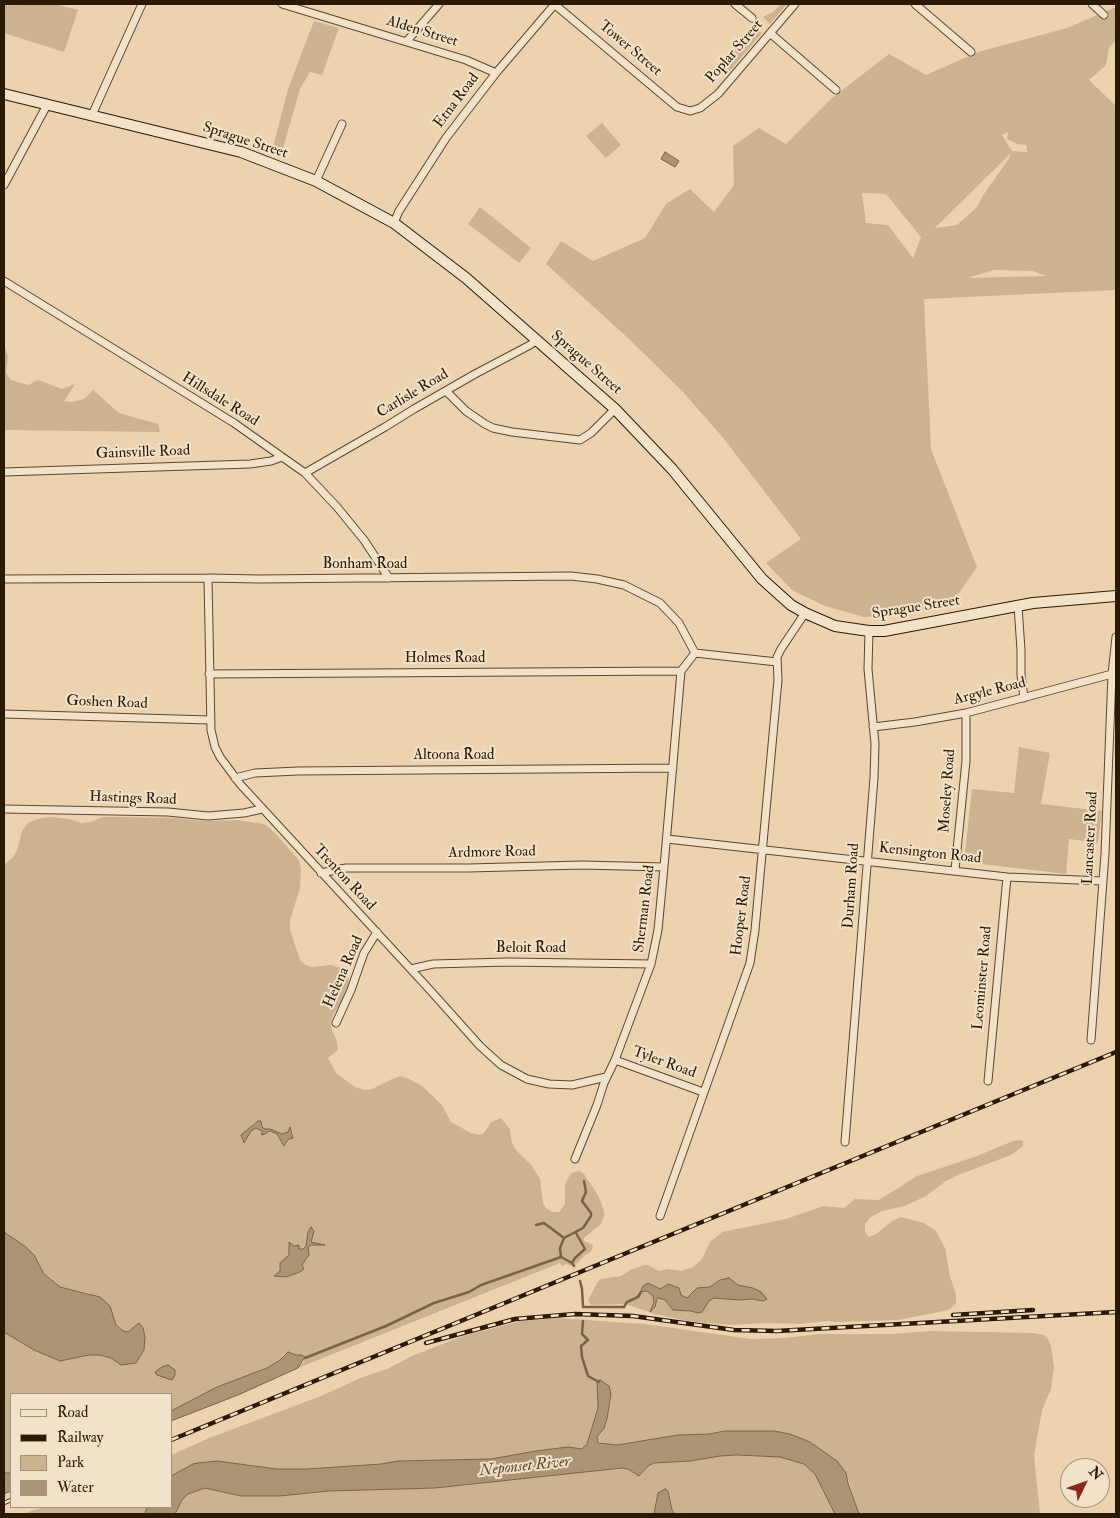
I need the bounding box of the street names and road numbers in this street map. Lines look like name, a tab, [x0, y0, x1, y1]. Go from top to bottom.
street label: Alden Street	[384, 13, 460, 51]
street label: Tower Street	[595, 17, 665, 81]
street label: Poplar Street	[703, 17, 767, 87]
street label: Etna Road	[431, 70, 483, 132]
street label: Sprague Street	[200, 119, 290, 163]
street label: Sprague Street	[547, 327, 625, 399]
street label: Carlisle Road	[374, 366, 452, 422]
street label: Hillsdale Road	[178, 369, 262, 431]
street label: Gainsville Road	[95, 442, 191, 464]
street label: Bonham Road	[323, 556, 407, 574]
street label: Sprague Street	[871, 592, 961, 624]
street label: Holmes Road	[405, 650, 485, 668]
street label: Argyle Road	[952, 674, 1028, 710]
street label: Goshen Road	[66, 693, 148, 713]
street label: Altoona Road	[414, 747, 494, 765]
street label: Moseley Road	[936, 748, 960, 834]
street label: Hastings Road	[89, 788, 177, 810]
street label: Lancaster Road	[1080, 791, 1102, 885]
street label: Kensington Road	[878, 840, 982, 868]
street label: Trenton Road	[309, 841, 379, 915]
street label: Ardmore Road	[448, 843, 536, 863]
street label: Durham Road	[840, 843, 864, 929]
street label: Sherman Road	[631, 864, 659, 954]
street label: Hooper Road	[728, 875, 756, 957]
street label: Leominster Road	[969, 925, 997, 1031]
street label: Helena Road	[320, 933, 368, 1011]
street label: Beloit Road	[496, 940, 566, 958]
street label: Tyler Road	[630, 1043, 698, 1083]

